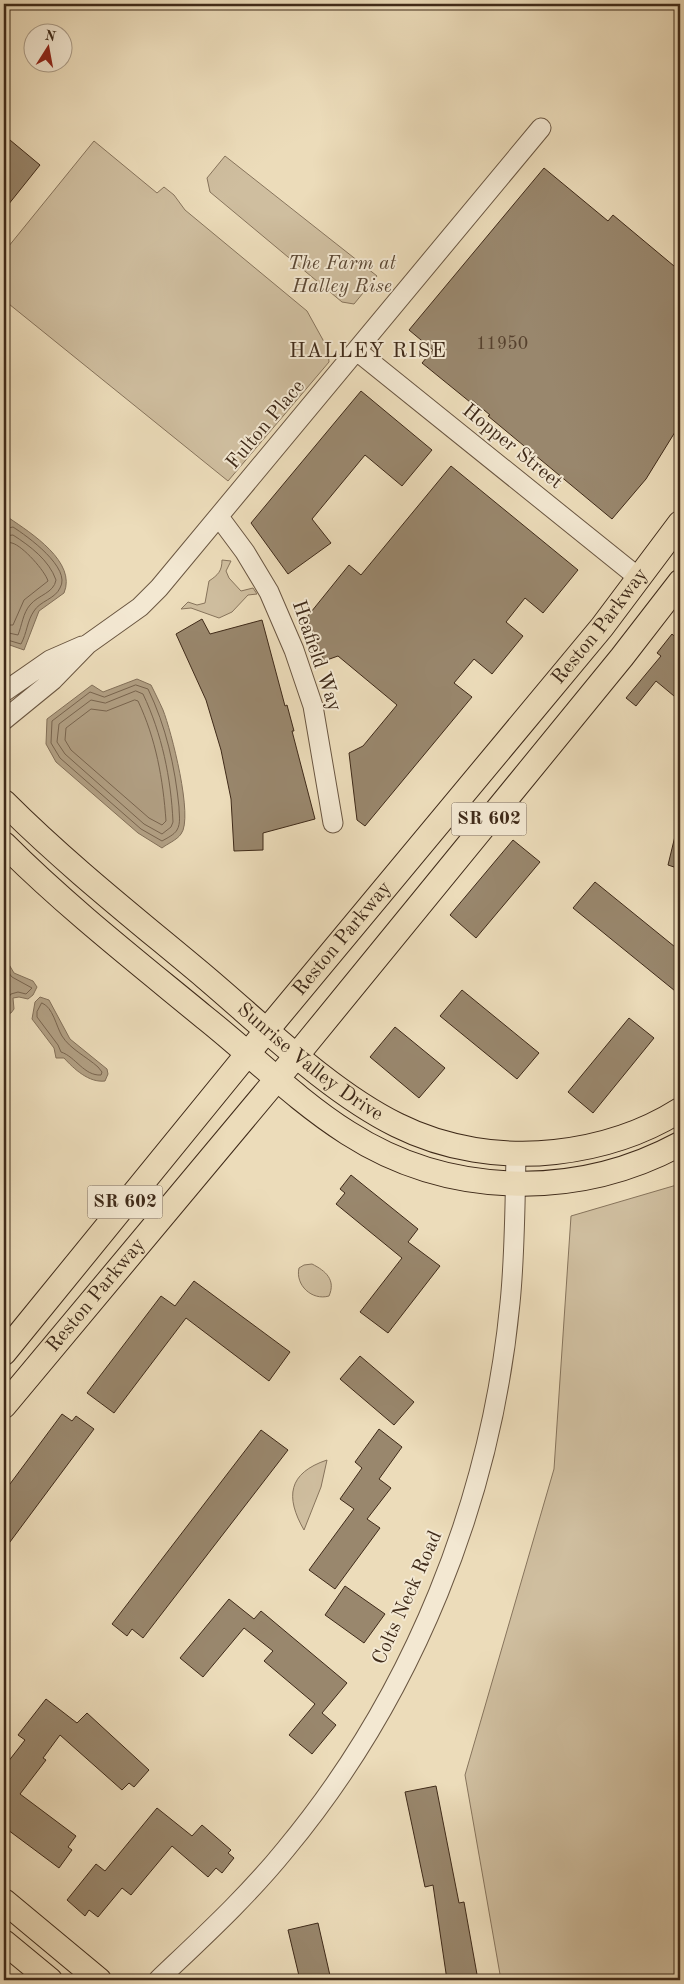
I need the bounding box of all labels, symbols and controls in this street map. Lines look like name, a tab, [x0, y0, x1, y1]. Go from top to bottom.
north arrow	[22, 22, 72, 72]
text: N	[44, 28, 57, 44]
park label: The Farm at Halley Rise	[288, 254, 397, 297]
house number: 11950	[476, 335, 528, 353]
district label: HALLEY RISE	[289, 341, 447, 362]
street label: Fulton Place	[223, 377, 309, 473]
street label: Hopper Street	[458, 401, 566, 493]
street label: Reston Parkway	[549, 564, 652, 688]
street label: Heafield Way	[288, 598, 344, 714]
road number: SR 602	[452, 802, 526, 836]
street label: Reston Parkway	[290, 878, 396, 1000]
street label: Sunrise Valley Drive	[233, 999, 386, 1125]
road number: SR 602	[88, 1186, 162, 1218]
street label: Reston Parkway	[43, 1234, 150, 1356]
street label: Colts Neck Road	[370, 1528, 446, 1668]

